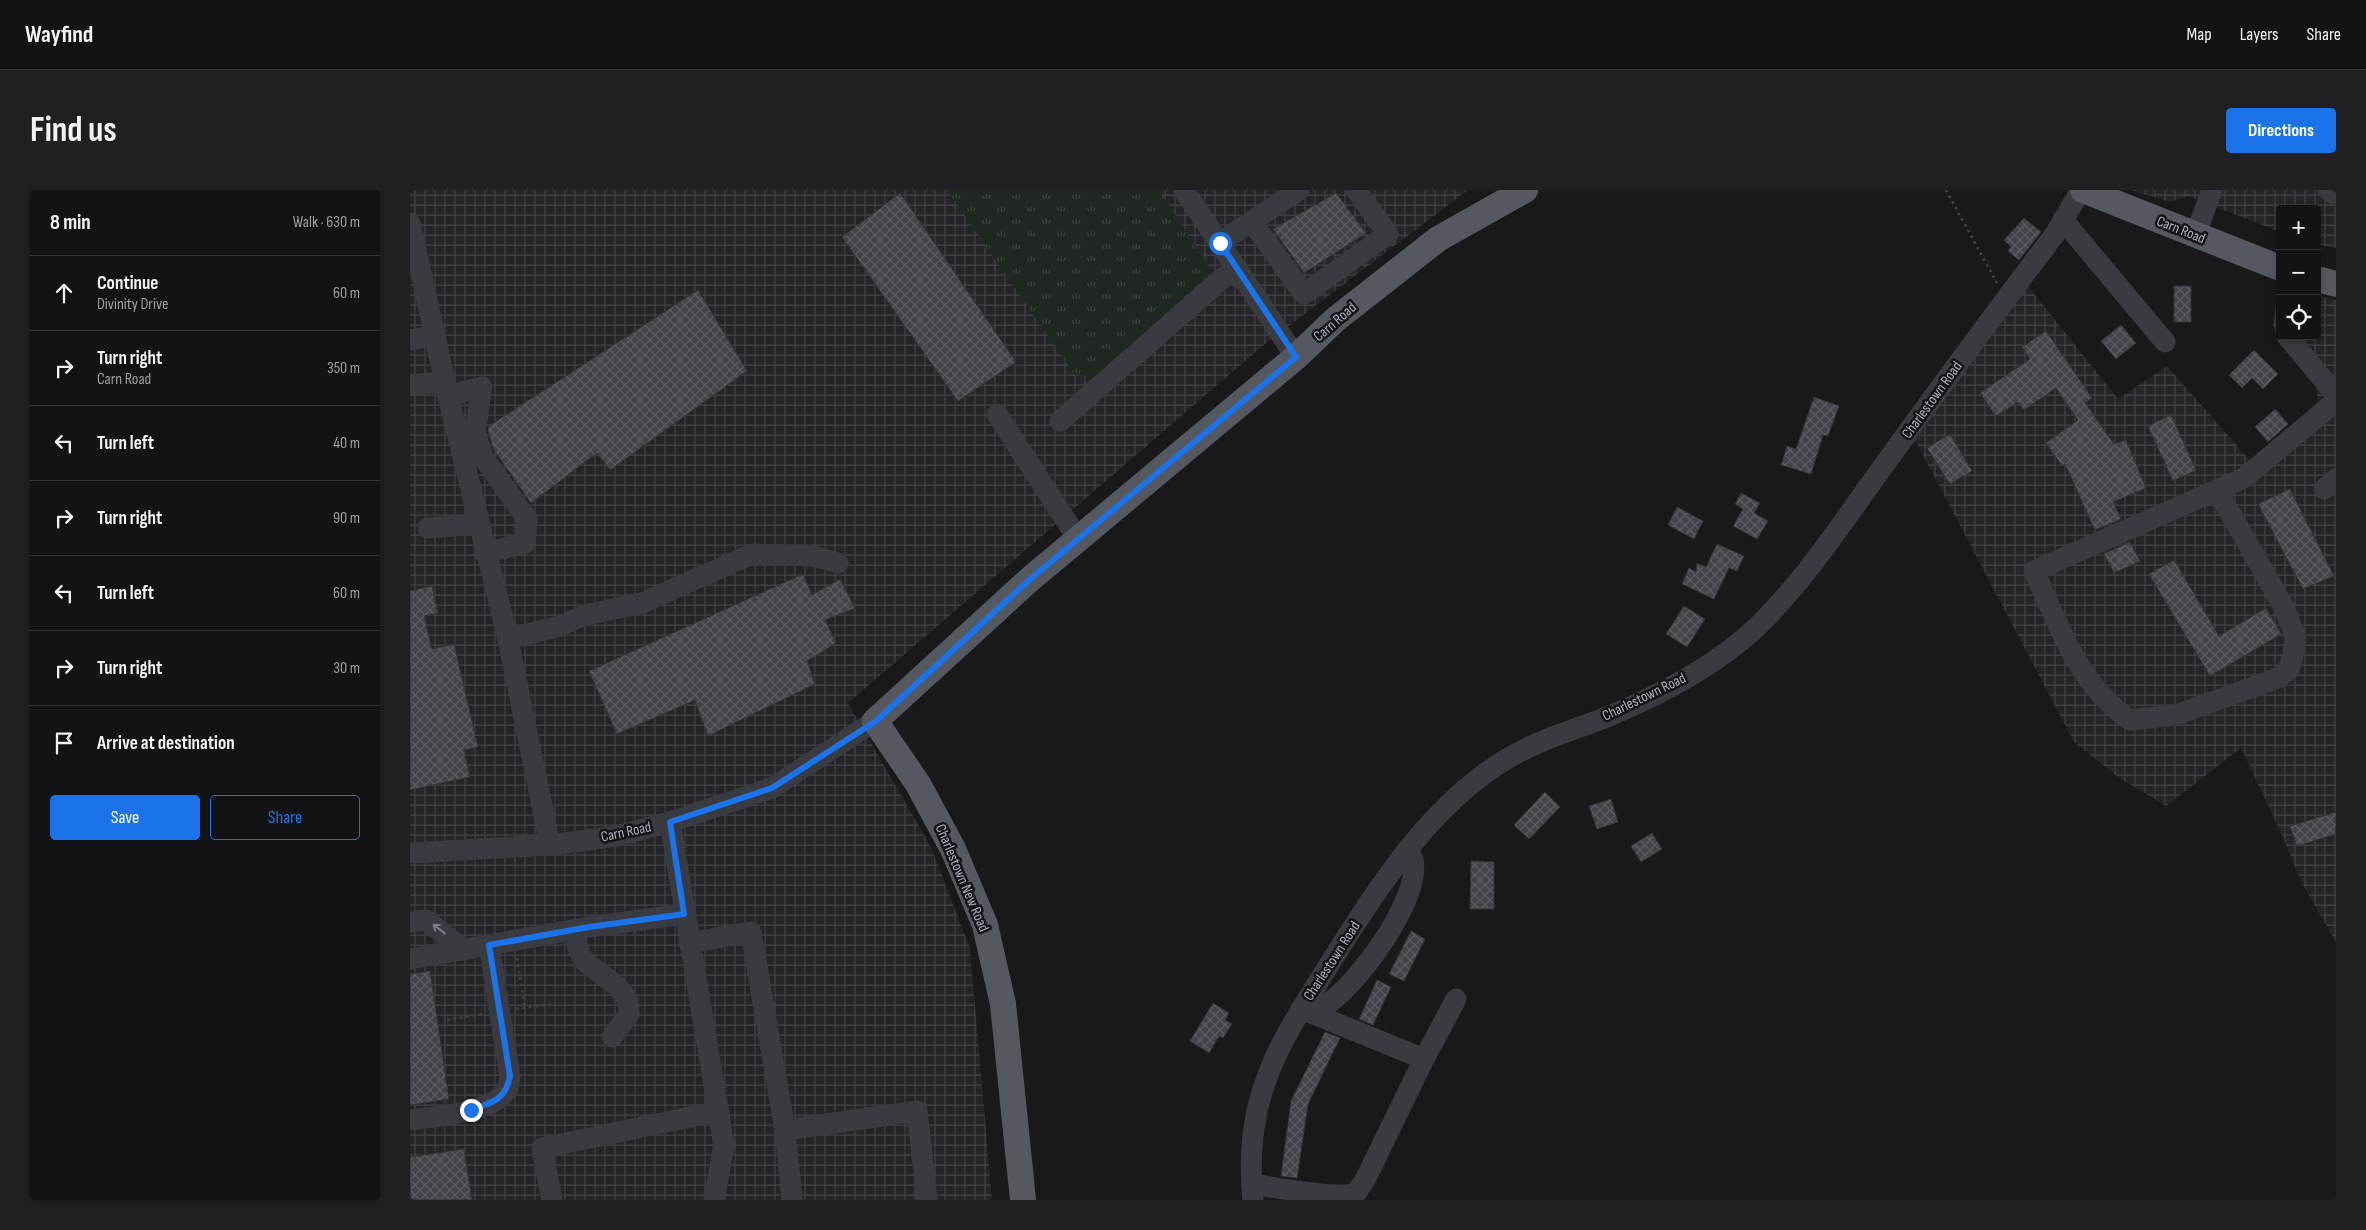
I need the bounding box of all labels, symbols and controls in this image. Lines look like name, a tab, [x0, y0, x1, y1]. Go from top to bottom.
text: Wayfind	[25, 20, 93, 49]
text: Map	[2187, 24, 2212, 45]
text: Layers	[2240, 24, 2279, 45]
text: Share	[2307, 24, 2341, 45]
button: Directions	[2226, 108, 2336, 153]
text: Find us	[30, 109, 117, 152]
map controls	[2276, 205, 2321, 340]
button: +	[2276, 205, 2321, 250]
text: 8 min	[50, 210, 91, 235]
street label: Carn Road	[2154, 212, 2208, 248]
text: Walk · 630 m	[293, 213, 360, 232]
route start	[1209, 232, 1232, 255]
button: −	[2276, 250, 2321, 295]
text: Continue	[97, 272, 158, 295]
icon: ahead	[50, 279, 78, 307]
text: 60 m	[333, 284, 360, 303]
text: Divinity Drive	[97, 295, 168, 314]
button: locate	[2276, 295, 2321, 340]
street label: Carn Road	[1310, 298, 1360, 346]
text: Turn right	[97, 347, 162, 370]
icon: right	[50, 354, 78, 382]
street label: Charlestown Road	[1898, 358, 1966, 442]
text: 350 m	[327, 359, 360, 378]
text: Carn Road	[97, 370, 151, 389]
icon: left	[50, 429, 78, 457]
text: Turn left	[97, 432, 154, 455]
text: 40 m	[333, 434, 360, 453]
icon: right	[50, 504, 78, 532]
text: Turn right	[97, 507, 162, 530]
text: 90 m	[333, 509, 360, 528]
icon: left	[50, 579, 78, 607]
text: Turn left	[97, 582, 154, 605]
text: 60 m	[333, 584, 360, 603]
icon: right	[50, 654, 78, 682]
text: Turn right	[97, 657, 162, 680]
text: 30 m	[333, 659, 360, 678]
street label: Charlestown Road	[1599, 669, 1689, 725]
icon: arrive	[50, 729, 78, 757]
text: Arrive at destination	[97, 732, 235, 755]
button: Save	[50, 795, 200, 840]
button: Share	[210, 795, 360, 840]
street label: Carn Road	[599, 817, 653, 847]
street label: Charlestown New Road	[931, 821, 993, 935]
street label: Charlestown Road	[1299, 918, 1365, 1004]
one-way arrow	[433, 924, 446, 935]
route end	[460, 1099, 483, 1122]

